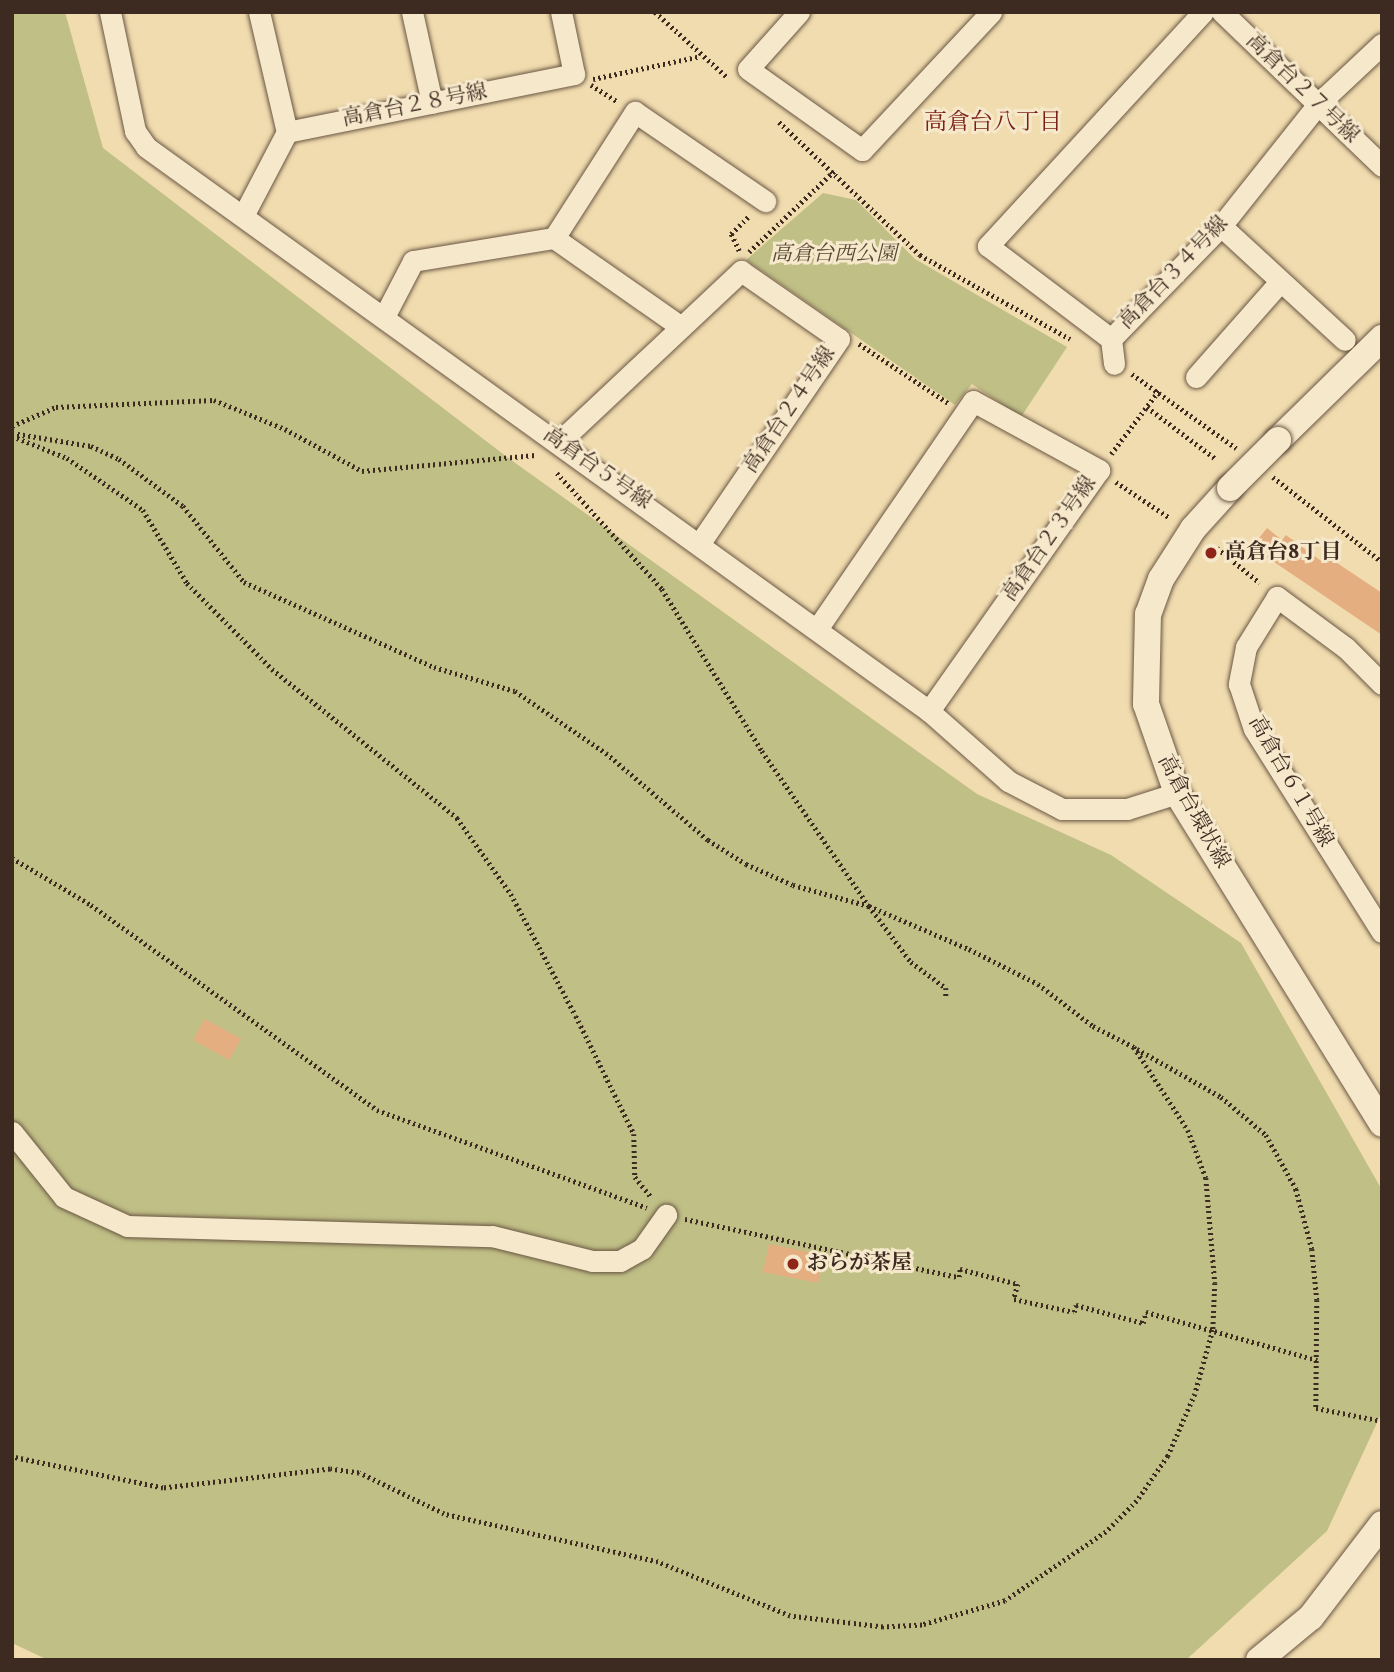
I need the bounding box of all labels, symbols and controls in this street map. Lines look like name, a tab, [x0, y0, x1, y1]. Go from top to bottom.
street label: 高倉台２７号線	[1240, 29, 1364, 149]
street label: 高倉台２８号線	[340, 80, 490, 132]
district label: 高倉台八丁目	[924, 109, 1062, 137]
street label: 高倉台３４号線	[1114, 211, 1234, 335]
park label: 高倉台西公園	[771, 242, 897, 268]
street label: 高倉台２４号線	[738, 342, 842, 478]
street label: 高倉台５号線	[538, 423, 656, 515]
street label: 高倉台２３号線	[998, 472, 1102, 606]
place label: 高倉台8丁目	[1225, 540, 1341, 566]
marker: 高倉台8丁目	[1203, 545, 1219, 561]
street label: 高倉台６１号線	[1242, 712, 1338, 852]
street label: 高倉台環状線	[1151, 751, 1235, 873]
place label: おらが茶屋	[807, 1251, 912, 1277]
marker: おらが茶屋	[785, 1256, 801, 1272]

